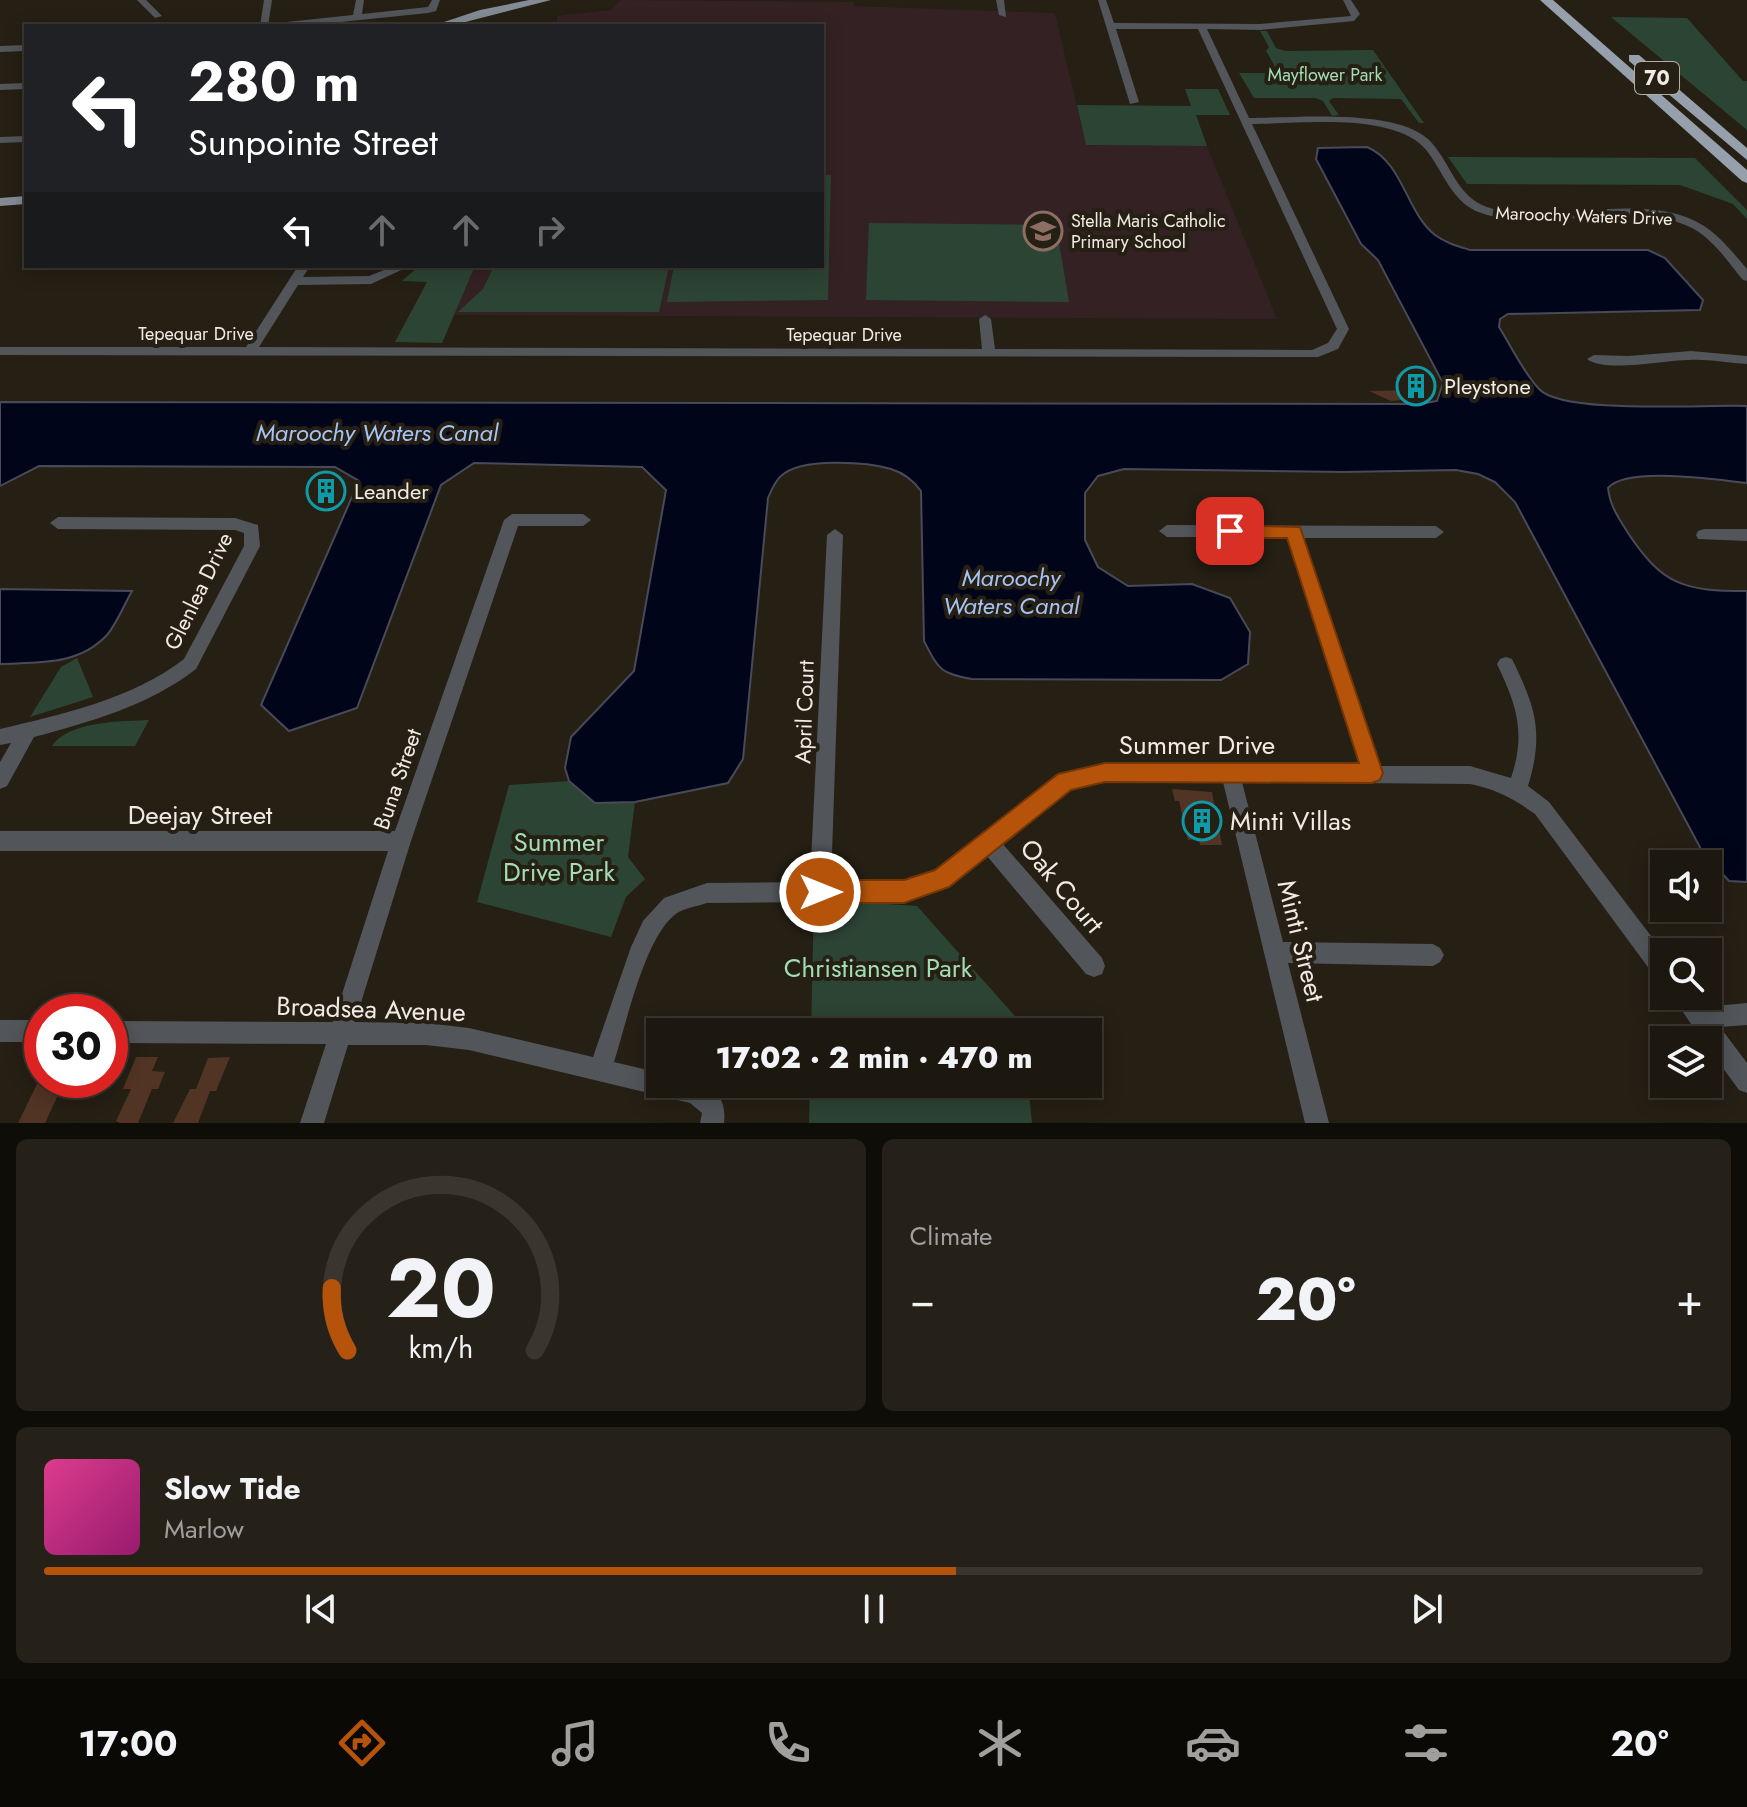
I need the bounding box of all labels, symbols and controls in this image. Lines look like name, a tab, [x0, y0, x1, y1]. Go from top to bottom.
text: 280 m	[188, 41, 360, 122]
icon: left	[56, 56, 160, 160]
park label: Mayflower Park	[1268, 62, 1382, 88]
road number: 70	[1635, 62, 1679, 94]
text: Sunpointe Street	[188, 116, 438, 168]
street label: Maroochy Waters Drive	[1495, 200, 1673, 232]
icon: left	[276, 208, 320, 252]
icon: ahead	[360, 208, 404, 252]
icon: ahead	[444, 208, 488, 252]
icon: right	[528, 208, 572, 252]
place label: Stella Maris Catholic Primary School	[1071, 208, 1226, 255]
school or university icon: Stella Maris Catholic Primary School	[1022, 210, 1064, 252]
street label: Tepequar Drive	[138, 321, 254, 347]
street label: Tepequar Drive	[786, 322, 902, 348]
building icon: Pleystone	[1395, 365, 1437, 407]
place label: Pleystone	[1444, 370, 1531, 402]
water label: Maroochy Waters Canal	[256, 415, 500, 450]
building icon: Leander	[305, 470, 347, 512]
place label: Leander	[354, 475, 429, 507]
pin	[1196, 497, 1264, 565]
icon: arrive	[1208, 509, 1252, 553]
street label: Glenlea Drive	[156, 527, 240, 655]
water label: Maroochy Waters Canal	[943, 560, 1081, 623]
street label: April Court	[786, 659, 822, 764]
street label: Buna Street	[365, 723, 429, 834]
street label: Summer Drive	[1119, 726, 1275, 764]
street label: Deejay Street	[128, 796, 273, 834]
building icon: Minti Villas	[1181, 800, 1223, 842]
place label: Minti Villas	[1230, 802, 1351, 840]
park label: Summer Drive Park	[503, 823, 616, 891]
street label: Oak Court	[1011, 830, 1113, 942]
position arrow	[778, 850, 862, 934]
map controls	[1650, 850, 1722, 1098]
button: sound	[1650, 850, 1722, 922]
street label: Minti Street	[1268, 876, 1335, 1007]
button: search	[1650, 938, 1722, 1010]
park label: Christiansen Park	[784, 949, 973, 987]
street label: Broadsea Avenue	[276, 987, 466, 1031]
speed limit sign: 30	[24, 994, 128, 1098]
button: layers	[1650, 1026, 1722, 1098]
text: 17:02 · 2 min · 470 m	[716, 1036, 1032, 1079]
text: Climate	[910, 1217, 992, 1255]
text: 20	[386, 1228, 496, 1348]
text: 20°	[1256, 1256, 1356, 1343]
text: −	[910, 1268, 935, 1332]
text: +	[1676, 1268, 1703, 1332]
text: km/h	[408, 1327, 473, 1369]
text: Slow Tide	[164, 1467, 301, 1510]
text: Marlow	[164, 1510, 244, 1548]
icon: previous	[299, 1587, 343, 1631]
icon: pause	[852, 1587, 896, 1631]
icon: next	[1405, 1587, 1449, 1631]
icon: directions	[334, 1715, 390, 1771]
icon: music	[547, 1715, 603, 1771]
icon: phone	[760, 1715, 816, 1771]
icon: climate	[972, 1715, 1028, 1771]
icon: car	[1185, 1715, 1241, 1771]
icon: filters	[1398, 1715, 1454, 1771]
text: 17:00	[78, 1717, 178, 1769]
text: 20°	[1610, 1717, 1669, 1769]

